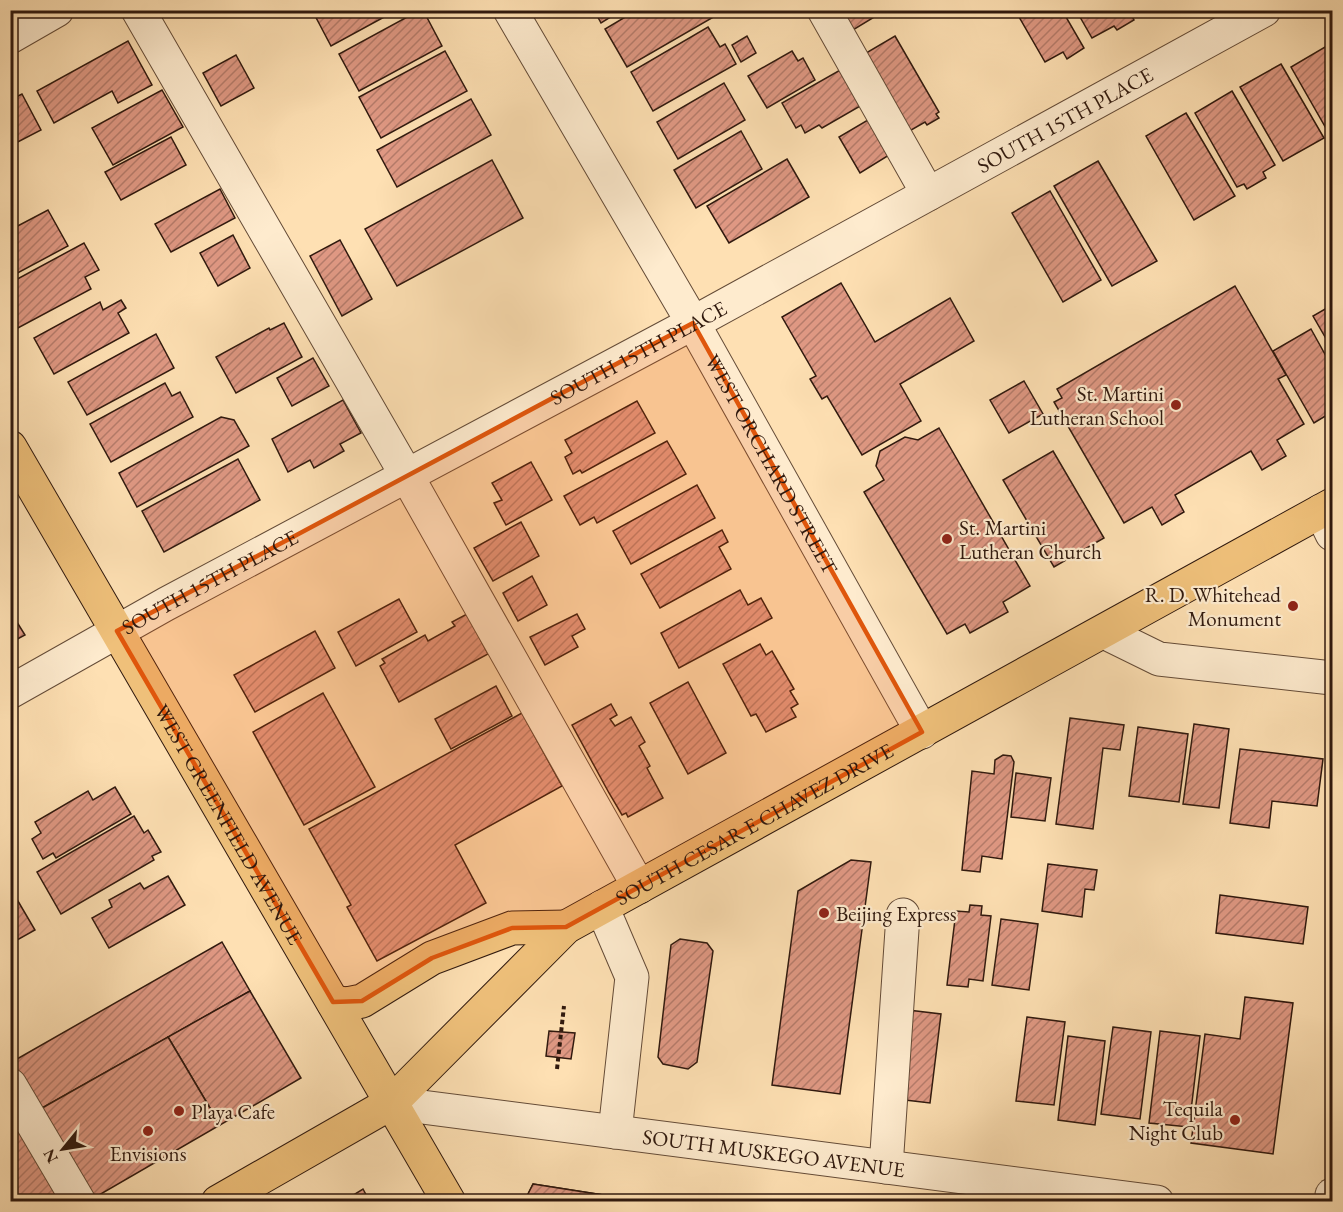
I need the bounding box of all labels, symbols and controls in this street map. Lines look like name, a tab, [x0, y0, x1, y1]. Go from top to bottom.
street label: SOUTH 15TH PLACE	[972, 60, 1157, 178]
street label: SOUTH 15TH PLACE	[545, 294, 731, 411]
street label: WEST ORCHARD STREET	[699, 349, 845, 580]
place label: St. Martini Lutheran School	[1030, 380, 1164, 431]
marker: St. Martini Lutheran School	[1169, 398, 1183, 412]
place label: St. Martini Lutheran Church	[959, 514, 1102, 565]
street label: SOUTH 15TH PLACE	[116, 523, 302, 640]
marker: St. Martini Lutheran Church	[940, 532, 954, 546]
place label: R. D. Whitehead Monument	[1145, 581, 1281, 632]
marker: R. D. Whitehead Monument	[1286, 599, 1300, 613]
street label: WEST GREENFIELD AVENUE	[149, 699, 310, 949]
street label: SOUTH CESAR E CHAVEZ DRIVE	[610, 736, 898, 911]
place label: Beijing Express	[836, 900, 957, 927]
marker: Beijing Express	[817, 906, 831, 920]
place label: Tequila Night Club	[1129, 1095, 1224, 1146]
place label: Playa Cafe	[191, 1098, 275, 1125]
marker: Playa Cafe	[172, 1104, 186, 1118]
marker: Tequila Night Club	[1228, 1113, 1242, 1127]
north arrow	[33, 1119, 93, 1179]
street label: SOUTH MUSKEGO AVENUE	[641, 1122, 907, 1183]
marker: Envisions	[141, 1124, 155, 1138]
place label: Envisions	[110, 1140, 187, 1167]
text: N	[38, 1145, 63, 1167]

